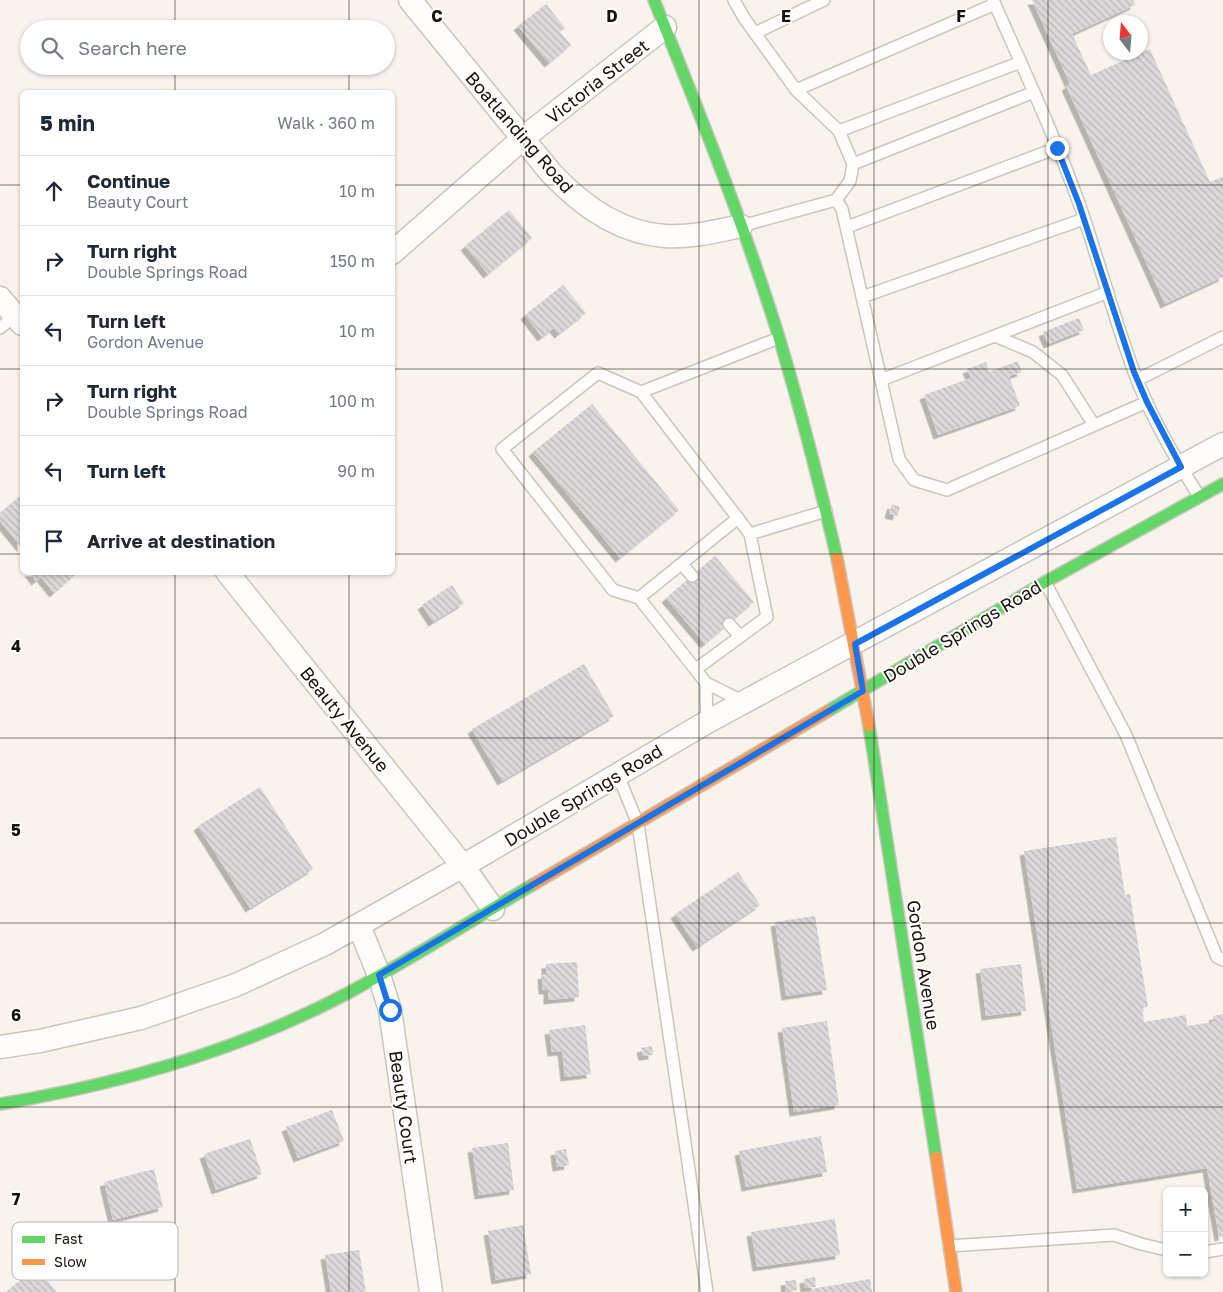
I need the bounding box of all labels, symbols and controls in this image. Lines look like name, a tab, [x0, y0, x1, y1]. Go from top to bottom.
text: C	[431, 6, 443, 26]
text: D	[606, 6, 618, 26]
text: E	[781, 6, 791, 26]
text: F	[956, 6, 966, 26]
north arrow	[1103, 15, 1148, 60]
search box	[20, 20, 395, 75]
icon: search	[38, 34, 66, 62]
street label: Victoria Street	[541, 34, 653, 128]
text: Search here	[78, 36, 187, 59]
street label: Boatlanding Road	[461, 67, 579, 197]
text: 5 min	[40, 110, 95, 136]
text: Walk · 360 m	[277, 113, 375, 133]
route end	[1046, 137, 1069, 160]
text: Continue	[87, 169, 170, 192]
icon: ahead	[40, 177, 68, 205]
text: 10 m	[339, 181, 375, 201]
text: Beauty Court	[87, 192, 189, 212]
text: Turn right	[87, 239, 177, 262]
icon: right	[40, 247, 68, 275]
text: 150 m	[330, 251, 375, 271]
text: Double Springs Road	[87, 262, 248, 282]
text: Turn left	[87, 309, 166, 332]
icon: left	[40, 317, 68, 345]
text: 10 m	[339, 321, 375, 341]
text: Gordon Avenue	[87, 332, 204, 352]
text: Turn right	[87, 379, 177, 402]
icon: right	[40, 387, 68, 415]
text: 100 m	[329, 391, 375, 411]
text: Double Springs Road	[87, 402, 248, 422]
icon: left	[40, 457, 68, 485]
text: Turn left	[87, 459, 166, 482]
text: 90 m	[337, 461, 375, 481]
icon: arrive	[40, 527, 68, 555]
text: Arrive at destination	[87, 529, 275, 552]
street label: Double Springs Road	[879, 575, 1045, 687]
text: 4	[11, 636, 21, 656]
street label: Beauty Avenue	[296, 662, 394, 776]
street label: Double Springs Road	[500, 739, 666, 851]
text: 5	[11, 820, 21, 840]
street label: Gordon Avenue	[903, 898, 945, 1032]
route start	[379, 999, 402, 1022]
text: 6	[11, 1005, 21, 1025]
street label: Beauty Court	[385, 1049, 423, 1165]
map controls	[1163, 1187, 1208, 1277]
button: +	[1163, 1187, 1208, 1232]
text: 7	[12, 1189, 21, 1209]
legend	[12, 1222, 178, 1280]
text: Fast	[54, 1230, 83, 1247]
button: −	[1163, 1232, 1208, 1277]
text: Slow	[54, 1253, 87, 1270]

